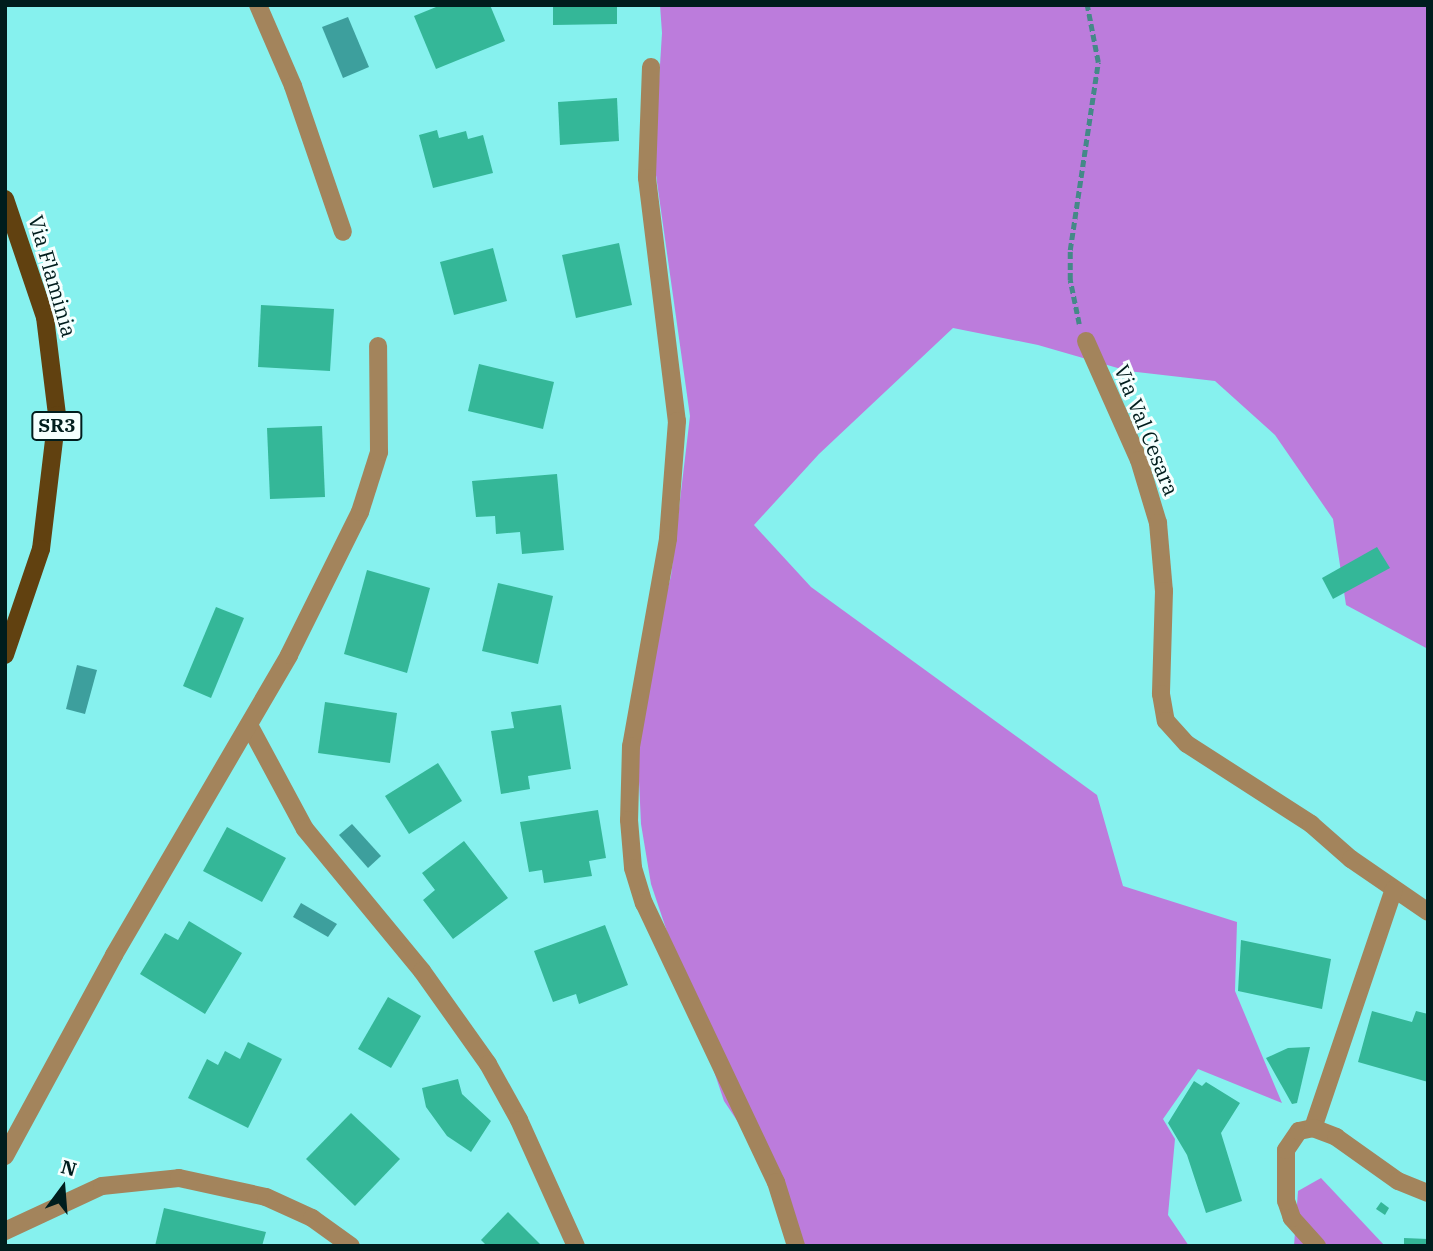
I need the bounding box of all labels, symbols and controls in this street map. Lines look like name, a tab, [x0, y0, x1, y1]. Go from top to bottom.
street label: Via Flaminia	[24, 212, 82, 340]
street label: Via Val Cesara	[1109, 361, 1185, 499]
road number: SR3	[31, 410, 83, 442]
north arrow	[28, 1153, 98, 1223]
text: N	[58, 1154, 79, 1181]

